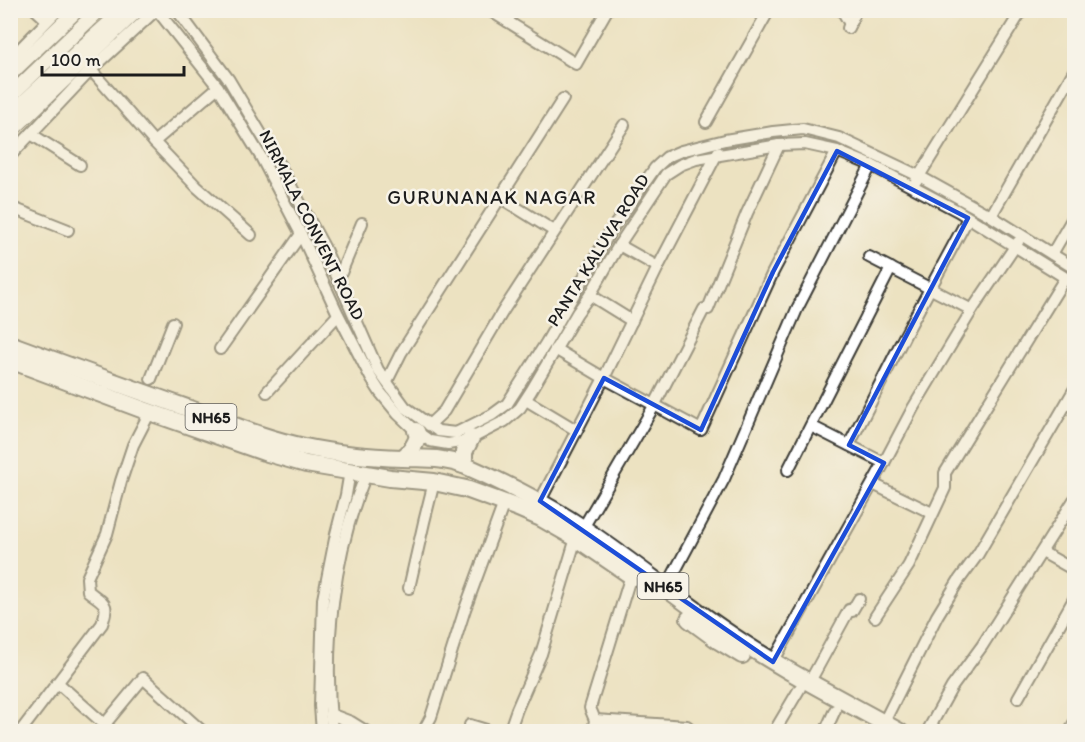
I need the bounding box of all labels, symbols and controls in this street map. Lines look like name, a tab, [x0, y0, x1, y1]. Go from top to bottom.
scale bar	[42, 39, 184, 77]
text: 100 m	[51, 49, 101, 71]
street label: NIRMALA CONVENT ROAD	[254, 126, 370, 324]
street label: PANTA KALUVA ROAD	[542, 170, 654, 330]
district label: GURUNANAK NAGAR	[387, 185, 597, 209]
road number: NH65	[186, 404, 236, 430]
road number: NH65	[638, 573, 688, 599]

